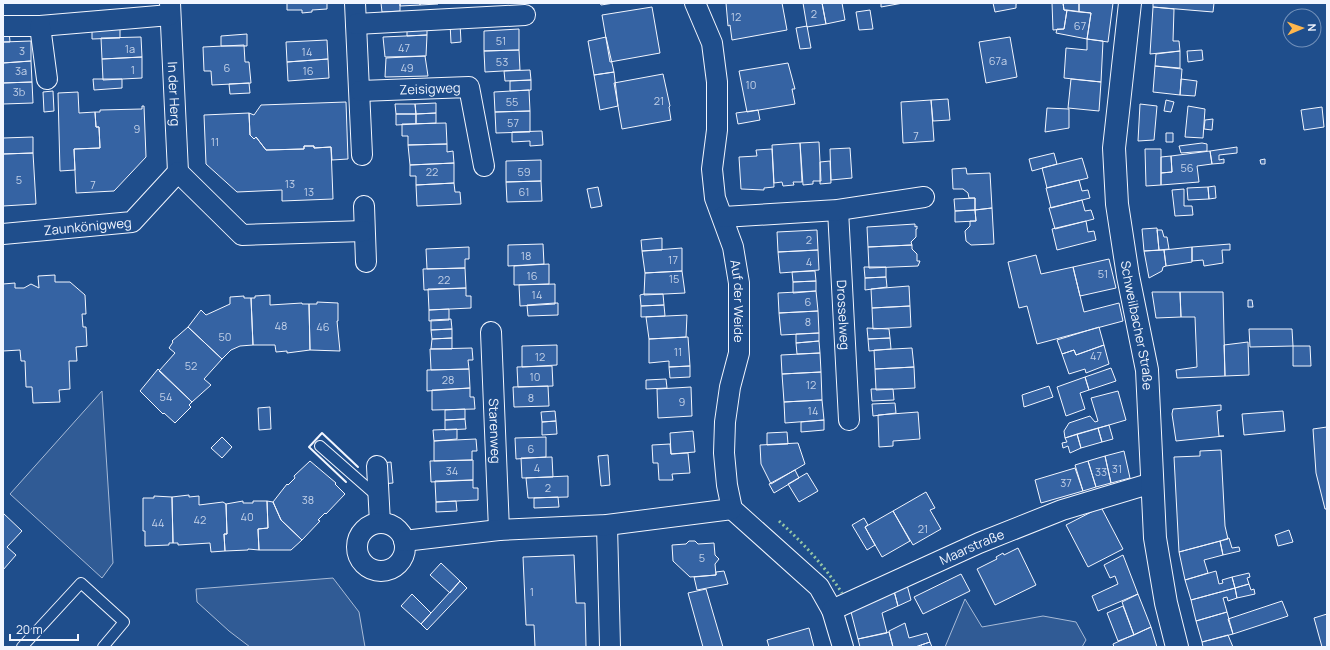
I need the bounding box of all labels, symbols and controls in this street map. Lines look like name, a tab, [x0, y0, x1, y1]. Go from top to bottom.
house number: 2	[811, 6, 817, 21]
north arrow	[1282, 8, 1322, 48]
house number: 12	[731, 9, 741, 24]
house number: 67	[1074, 18, 1086, 33]
text: N	[1305, 23, 1320, 32]
house number: 51	[496, 33, 506, 48]
house number: 47	[398, 40, 410, 55]
house number: 1a	[125, 41, 135, 56]
house number: 3	[19, 43, 25, 58]
house number: 14	[302, 44, 312, 59]
house number: 67a	[989, 53, 1007, 68]
house number: 53	[496, 54, 508, 69]
house number: 6	[224, 60, 231, 75]
house number: 49	[400, 60, 414, 75]
street label: In der Herg	[164, 61, 185, 127]
house number: 1	[131, 62, 135, 77]
house number: 3a	[15, 63, 27, 78]
house number: 16	[302, 63, 314, 78]
house number: 10	[745, 77, 757, 92]
street label: Zeisigweg	[399, 78, 461, 99]
house number: 3b	[13, 84, 26, 99]
house number: 21	[654, 93, 664, 108]
house number: 55	[506, 94, 518, 109]
house number: 57	[507, 115, 519, 130]
house number: 9	[134, 121, 141, 136]
house number: 7	[913, 128, 919, 143]
house number: 11	[211, 134, 219, 149]
house number: 56	[1180, 160, 1194, 175]
house number: 22	[426, 164, 438, 179]
house number: 59	[517, 164, 531, 179]
house number: 5	[16, 172, 22, 187]
house number: 13	[285, 176, 295, 191]
house number: 7	[90, 177, 96, 192]
house number: 13	[304, 184, 314, 199]
house number: 61	[519, 184, 529, 199]
street label: Zaunkönigweg	[43, 213, 132, 239]
house number: 2	[806, 232, 812, 247]
house number: 18	[521, 248, 531, 263]
house number: 17	[668, 252, 678, 267]
house number: 4	[806, 254, 812, 269]
street label: Auf der Weide	[726, 258, 748, 343]
street label: Schweilbacher Straße	[1117, 259, 1157, 391]
house number: 51	[1098, 266, 1108, 281]
house number: 16	[526, 268, 538, 283]
house number: 15	[669, 271, 679, 286]
house number: 22	[438, 272, 450, 287]
street label: Drosselweg	[833, 279, 854, 350]
house number: 14	[532, 287, 542, 302]
house number: 6	[805, 294, 812, 309]
house number: 8	[805, 314, 811, 329]
house number: 48	[275, 318, 287, 333]
house number: 46	[316, 319, 330, 334]
house number: 50	[218, 329, 232, 344]
house number: 11	[674, 344, 682, 359]
house number: 47	[1090, 348, 1102, 363]
house number: 12	[535, 349, 545, 364]
house number: 52	[185, 358, 197, 373]
house number: 10	[529, 369, 541, 384]
house number: 28	[442, 372, 454, 387]
house number: 12	[806, 377, 816, 392]
house number: 54	[160, 389, 172, 404]
house number: 8	[528, 390, 534, 405]
house number: 9	[679, 394, 686, 409]
street label: Starenweg	[485, 398, 505, 464]
house number: 14	[808, 403, 818, 418]
house number: 6	[528, 441, 535, 456]
house number: 4	[534, 460, 540, 475]
house number: 31	[1112, 461, 1122, 476]
house number: 34	[446, 463, 458, 478]
house number: 33	[1095, 464, 1107, 479]
house number: 37	[1060, 475, 1072, 490]
house number: 2	[545, 480, 551, 495]
house number: 38	[302, 492, 314, 507]
house number: 40	[240, 509, 254, 524]
house number: 42	[194, 512, 206, 527]
house number: 44	[151, 515, 165, 530]
house number: 21	[918, 521, 928, 536]
street label: Maarstraße	[936, 525, 1007, 569]
house number: 5	[699, 550, 705, 565]
house number: 1	[530, 584, 534, 599]
scale bar	[10, 616, 78, 642]
text: 20 m	[16, 621, 43, 638]

